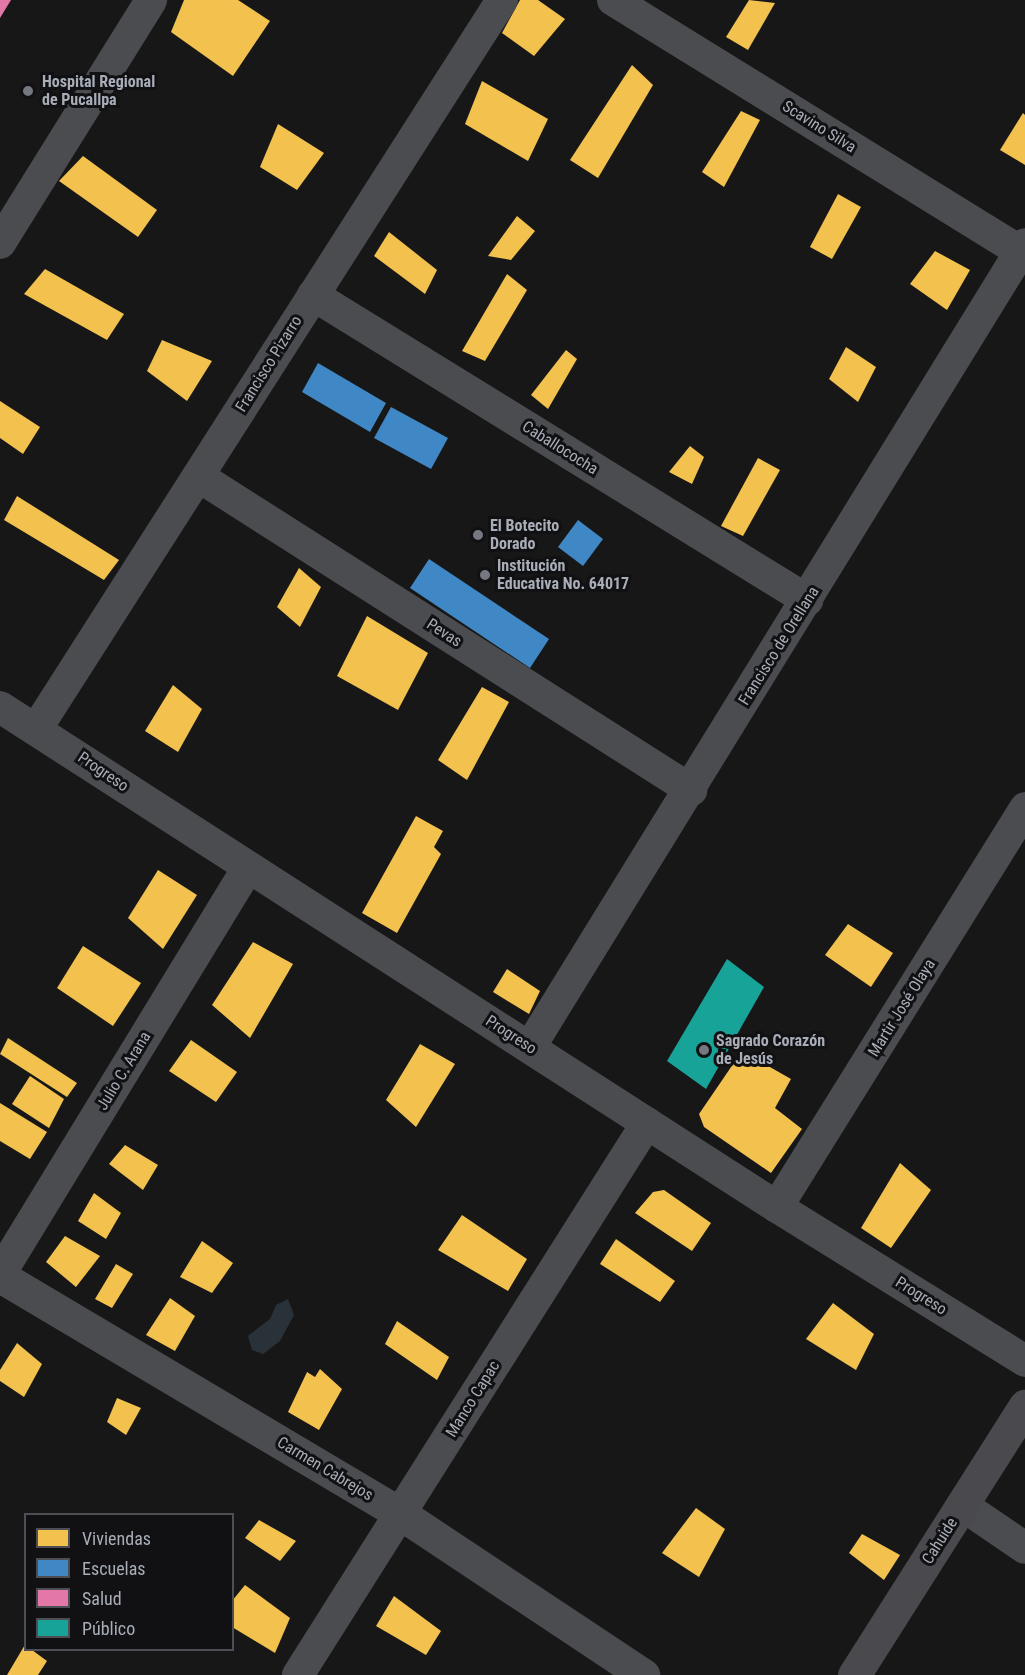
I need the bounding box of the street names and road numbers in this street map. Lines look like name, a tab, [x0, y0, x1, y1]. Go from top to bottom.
street label: Scavino Silva	[779, 97, 859, 157]
street label: Francisco Pizarro	[232, 312, 306, 416]
street label: Caballococha	[519, 417, 601, 479]
street label: Francisco de Orellana	[735, 583, 823, 709]
street label: Pevas	[423, 615, 465, 651]
street label: Progreso	[74, 748, 132, 796]
street label: Martir José Olaya	[864, 956, 940, 1060]
street label: Progreso	[482, 1011, 540, 1059]
street label: Julio C. Arana	[93, 1028, 155, 1114]
street label: Progreso	[892, 1273, 950, 1319]
street label: Manco Capac	[442, 1357, 504, 1441]
street label: Carmen Cabrejos	[274, 1433, 376, 1505]
street label: Cahuide	[918, 1514, 962, 1568]

